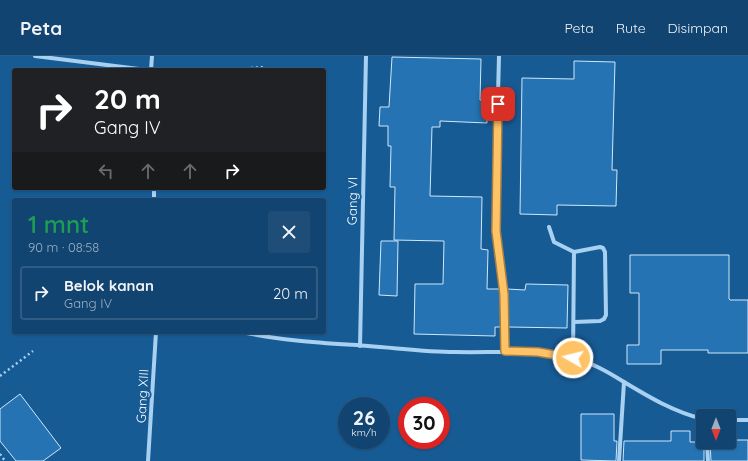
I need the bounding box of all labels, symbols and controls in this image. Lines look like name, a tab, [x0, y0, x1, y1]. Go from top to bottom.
text: Peta	[20, 16, 62, 40]
text: Peta	[564, 19, 594, 37]
text: Rute	[616, 19, 646, 37]
text: Disimpan	[668, 19, 728, 37]
text: 20 m	[94, 81, 161, 116]
icon: right	[28, 84, 80, 136]
pin	[481, 87, 515, 121]
icon: arrive	[487, 93, 509, 115]
text: Gang IV	[94, 116, 161, 139]
icon: left	[95, 160, 117, 182]
icon: ahead	[137, 160, 159, 182]
icon: ahead	[179, 160, 201, 182]
icon: right	[221, 160, 243, 182]
street label: Gang VI	[344, 177, 360, 225]
text: 1 mnt	[28, 209, 89, 239]
button: close	[268, 211, 310, 253]
text: 90 m · 08:58	[28, 239, 99, 255]
text: Belok kanan	[64, 276, 154, 295]
icon: right	[30, 282, 52, 304]
text: 20 m	[273, 284, 308, 303]
text: Gang IV	[64, 295, 112, 311]
position arrow	[552, 337, 594, 379]
street label: Gang XIII	[133, 369, 151, 423]
speed limit sign: 30	[398, 397, 450, 449]
text: 26	[353, 405, 375, 430]
north arrow	[696, 409, 736, 449]
map controls	[696, 409, 736, 449]
text: km/h	[351, 426, 377, 439]

